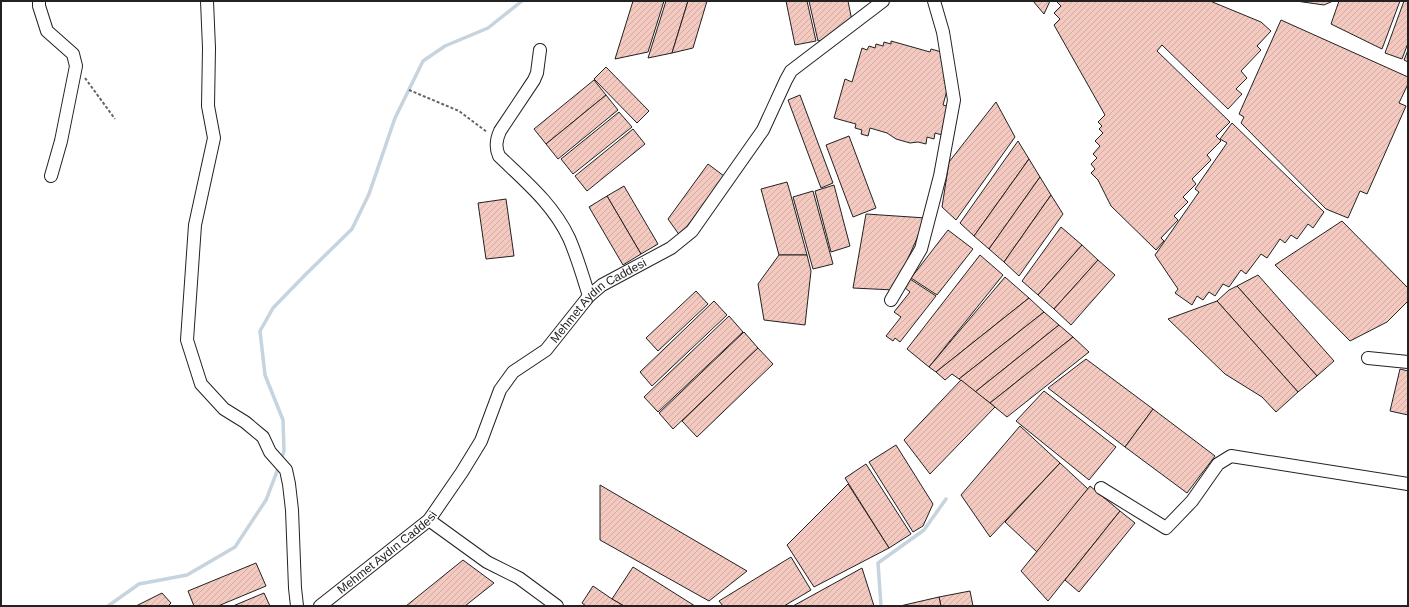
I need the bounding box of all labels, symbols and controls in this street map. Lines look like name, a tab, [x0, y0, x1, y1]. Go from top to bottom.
street label: Mehmet Aydın Caddesi	[548, 256, 649, 346]
street label: Mehmet Aydın Caddesi	[334, 508, 440, 597]

